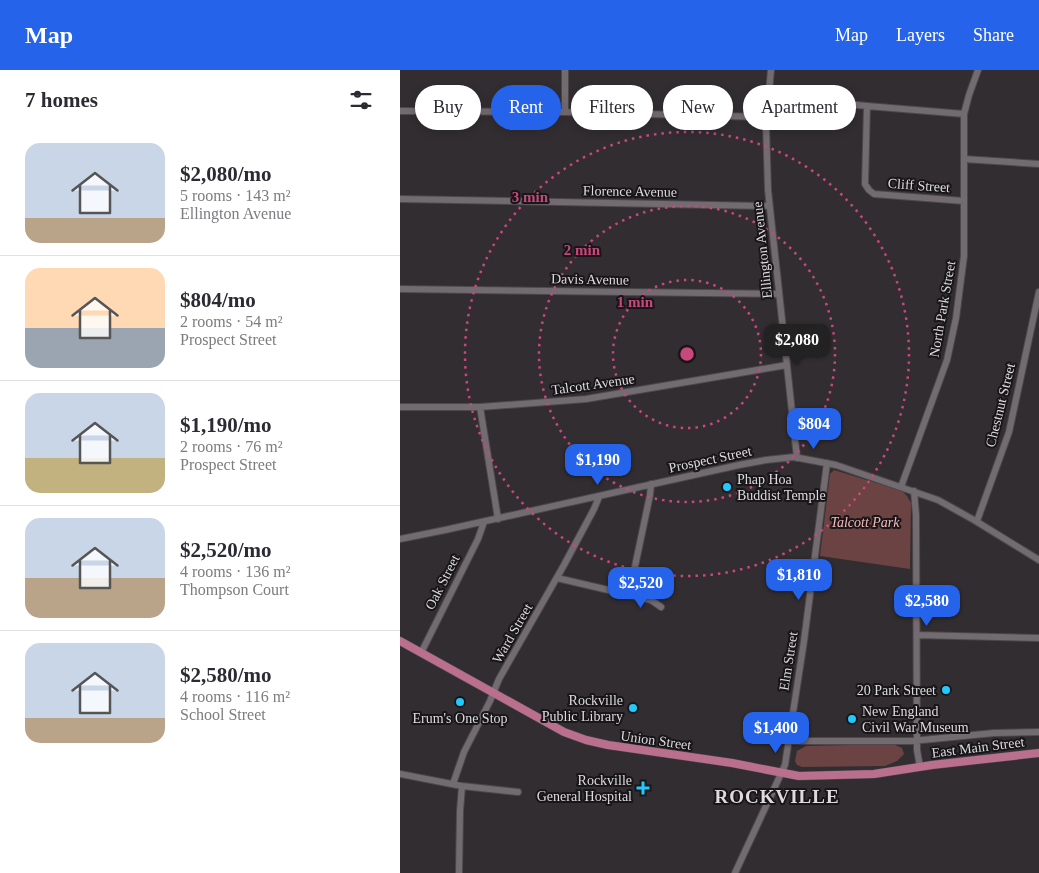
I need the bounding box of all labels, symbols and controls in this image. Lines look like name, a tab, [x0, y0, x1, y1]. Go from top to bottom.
text: Map	[25, 22, 73, 48]
text: Map	[835, 25, 868, 45]
text: Layers	[896, 25, 945, 45]
text: Share	[973, 25, 1014, 45]
chip: Buy	[415, 85, 481, 130]
chip: Rent	[491, 85, 561, 130]
chip: Filters	[571, 85, 653, 130]
chip: New	[663, 85, 733, 130]
chip: Apartment	[743, 85, 856, 130]
icon: filters	[347, 86, 375, 114]
text: 7 homes	[25, 88, 98, 112]
text: $2,080/mo	[180, 162, 272, 186]
icon: home	[65, 163, 125, 223]
street label: Cliff Street	[887, 176, 951, 195]
street label: Florence Avenue	[583, 183, 677, 200]
text: 5 rooms · 143 m²	[180, 187, 291, 204]
text: 3 min	[512, 189, 549, 205]
street label: Ellington Avenue	[750, 201, 775, 299]
text: Ellington Avenue	[180, 205, 291, 222]
text: 2 min	[564, 242, 601, 258]
street label: North Park Street	[927, 259, 958, 359]
street label: Davis Avenue	[551, 271, 629, 288]
icon: home	[65, 288, 125, 348]
text: $804/mo	[180, 288, 256, 312]
text: 1 min	[617, 294, 654, 310]
text: 2 rooms · 54 m²	[180, 313, 283, 330]
pin: $2,080	[756, 324, 838, 366]
text: Prospect Street	[180, 331, 276, 348]
text: $2,080	[775, 331, 819, 348]
centre of rings	[678, 345, 696, 363]
street label: Chestnut Street	[983, 362, 1018, 449]
street label: Talcott Avenue	[550, 371, 636, 398]
pin: $804	[784, 408, 844, 450]
icon: home	[65, 413, 125, 473]
text: $1,190/mo	[180, 413, 272, 437]
text: $804	[798, 415, 830, 432]
text: 2 rooms · 76 m²	[180, 438, 283, 455]
street label: Prospect Street	[667, 443, 753, 476]
pin: $1,190	[557, 444, 639, 486]
text: $1,190	[576, 451, 620, 468]
text: Prospect Street	[180, 456, 276, 473]
place label: Phap Hoa Buddist Temple	[737, 472, 826, 503]
marker: Phap Hoa Buddist Temple	[721, 481, 733, 493]
park label: Talcott Park	[830, 515, 900, 530]
icon: home	[65, 538, 125, 598]
text: $2,520/mo	[180, 538, 272, 562]
street label: Oak Street	[422, 552, 463, 612]
pin: $1,810	[758, 558, 840, 601]
text: 4 rooms · 136 m²	[180, 563, 291, 580]
pin: $2,520	[600, 566, 682, 609]
text: $1,810	[777, 566, 821, 583]
text: $2,520	[619, 574, 663, 591]
text: Thompson Court	[180, 581, 289, 598]
pin: $2,580	[886, 584, 968, 627]
text: $2,580	[905, 592, 949, 609]
street label: Ward Street	[489, 601, 536, 666]
street label: Elm Street	[776, 630, 801, 692]
icon: home	[65, 663, 125, 723]
text: $2,580/mo	[180, 663, 272, 687]
place label: 20 Park Street	[857, 683, 936, 698]
marker: 20 Park Street	[940, 684, 952, 696]
text: 4 rooms · 116 m²	[180, 688, 290, 705]
place label: Rockville Public Library	[542, 693, 623, 724]
marker: Erum's One Stop	[454, 696, 466, 708]
marker: Rockville Public Library	[627, 702, 639, 714]
place label: New England Civil War Museum	[862, 704, 969, 735]
text: School Street	[180, 706, 266, 723]
place label: Erum's One Stop	[412, 711, 508, 726]
pin: $1,400	[735, 712, 817, 754]
marker: New England Civil War Museum	[846, 713, 858, 725]
text: $1,400	[754, 719, 798, 736]
street label: Union Street	[620, 728, 692, 753]
street label: East Main Street	[931, 734, 1025, 761]
place label: Rockville General Hospital	[537, 773, 632, 804]
marker: Rockville General Hospital	[636, 781, 650, 795]
district label: ROCKVILLE	[714, 786, 840, 807]

